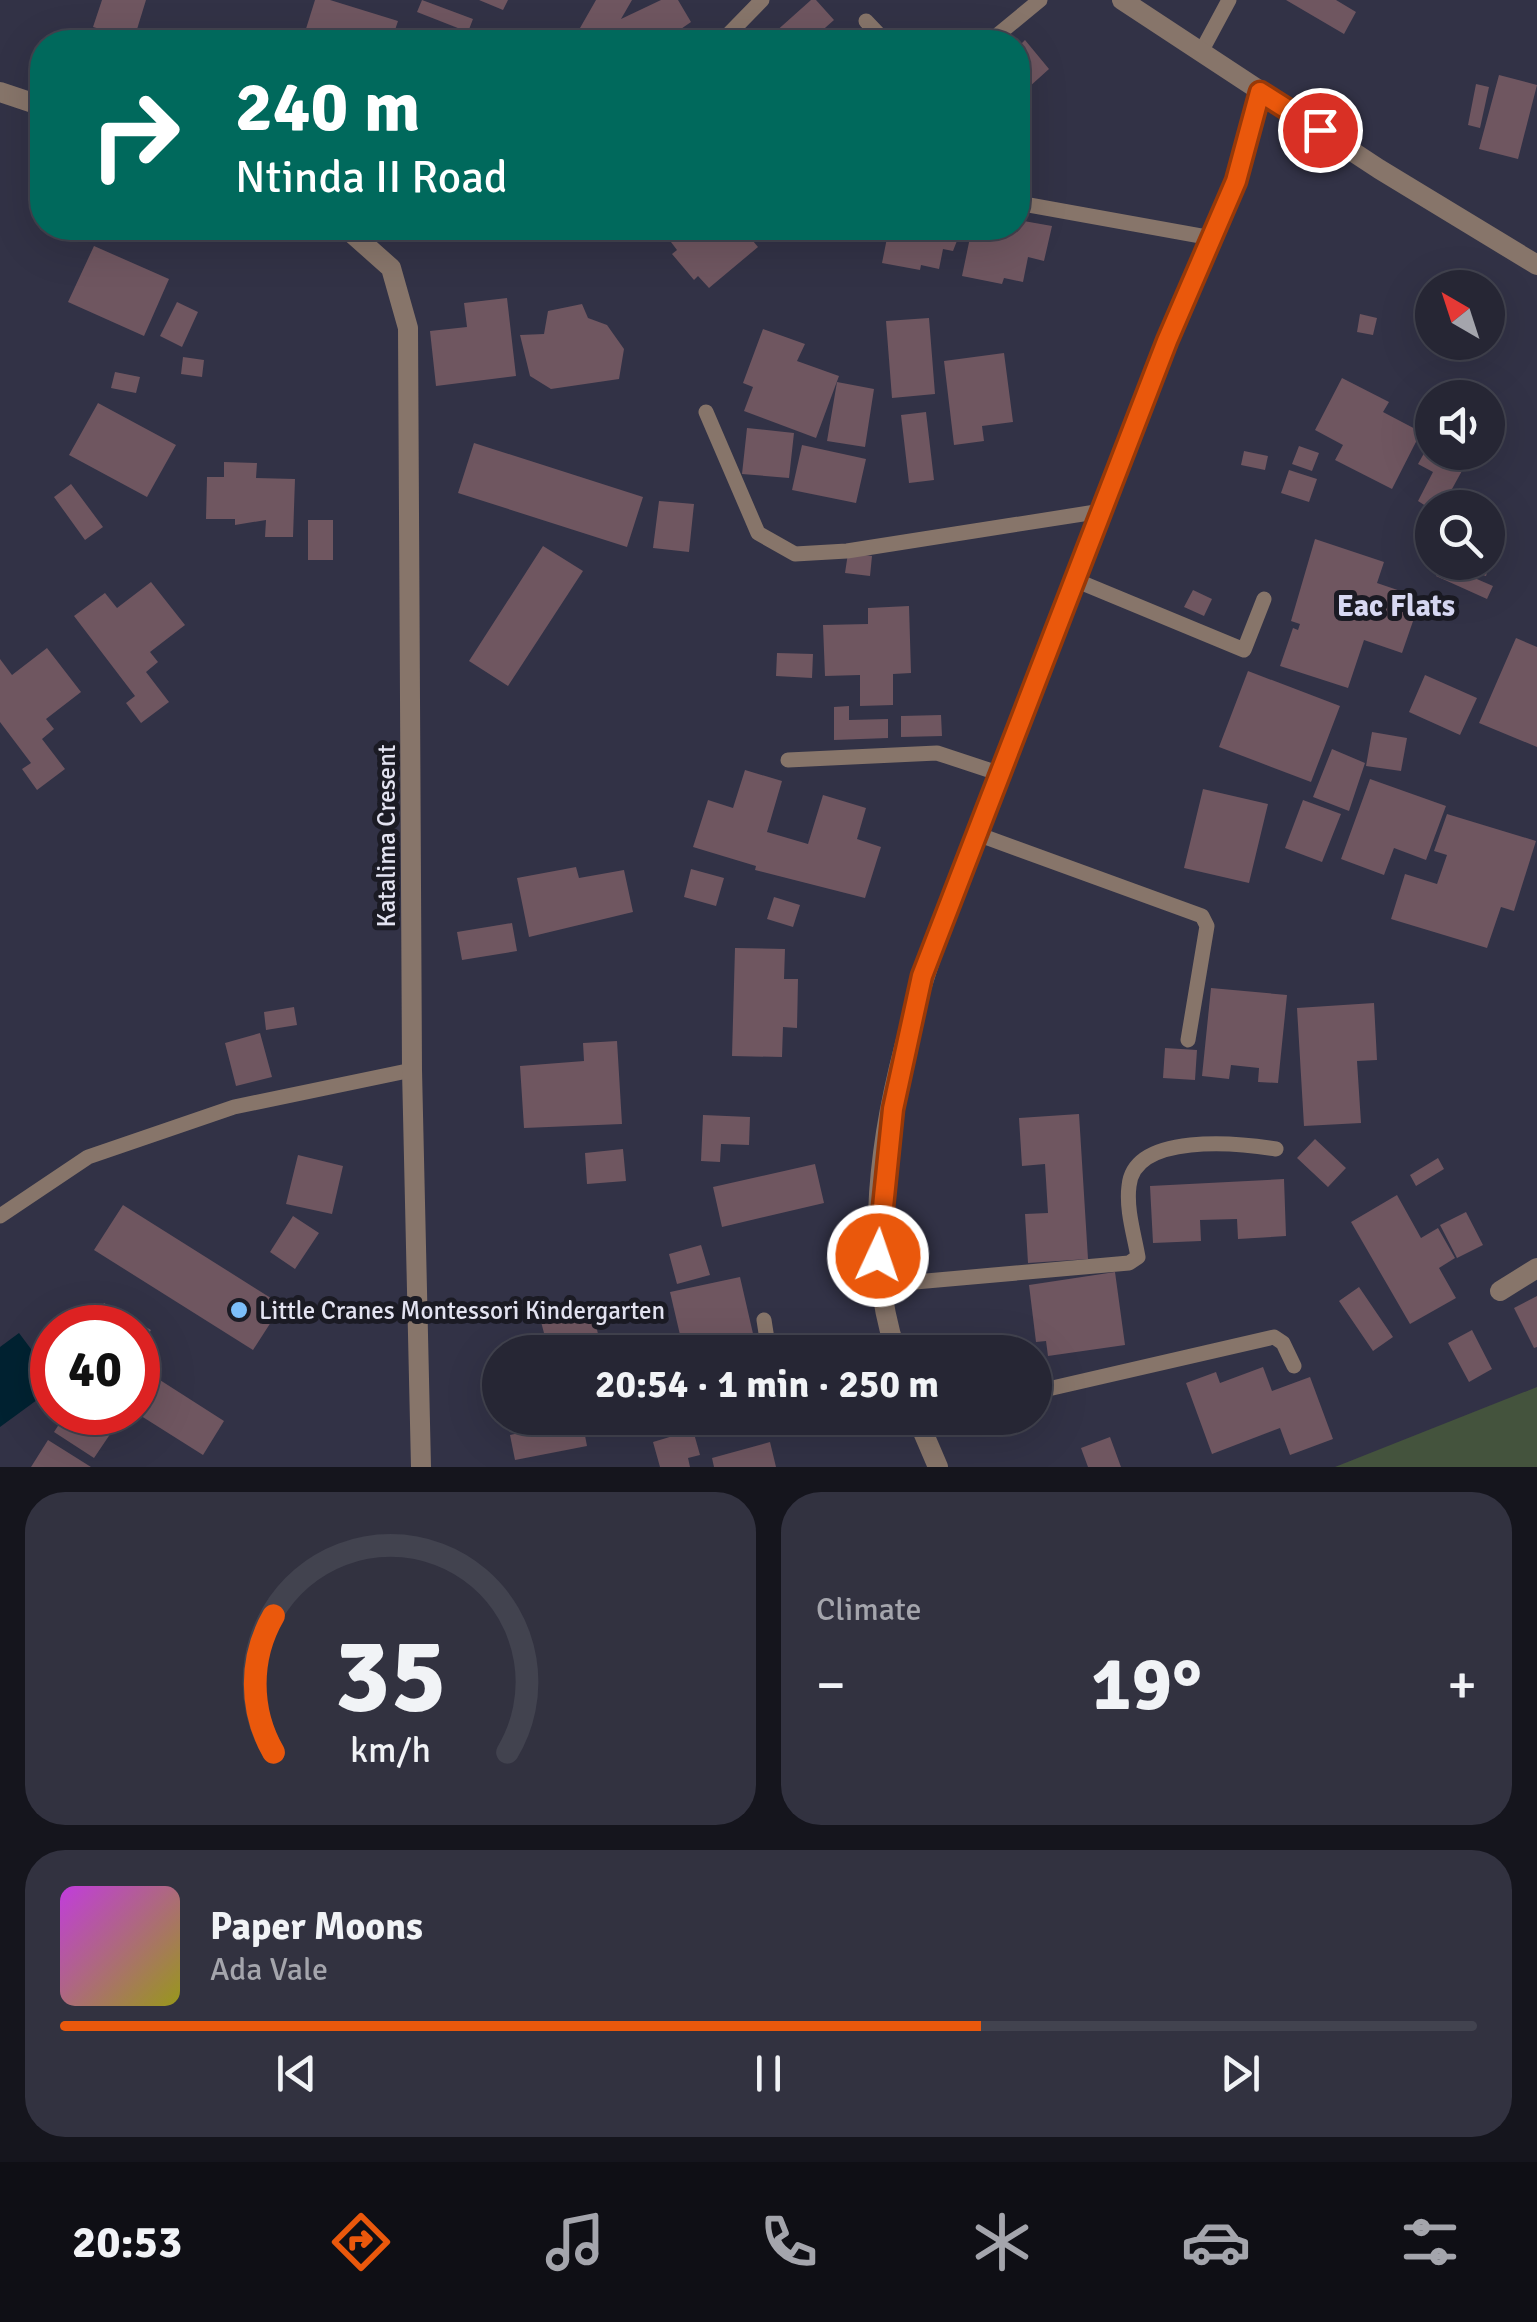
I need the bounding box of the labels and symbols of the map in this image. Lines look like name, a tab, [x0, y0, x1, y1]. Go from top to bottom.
pin	[1278, 88, 1363, 173]
north arrow	[1415, 270, 1505, 360]
district label: Eac Flats	[1337, 588, 1455, 625]
street label: Katalima Cresent	[371, 744, 402, 928]
position arrow	[826, 1204, 930, 1308]
place label: Little Cranes Montessori Kindergarten	[259, 1295, 665, 1326]
marker: Little Cranes Montessori Kindergarten	[228, 1299, 250, 1321]
speed limit sign: 40	[30, 1305, 160, 1435]

